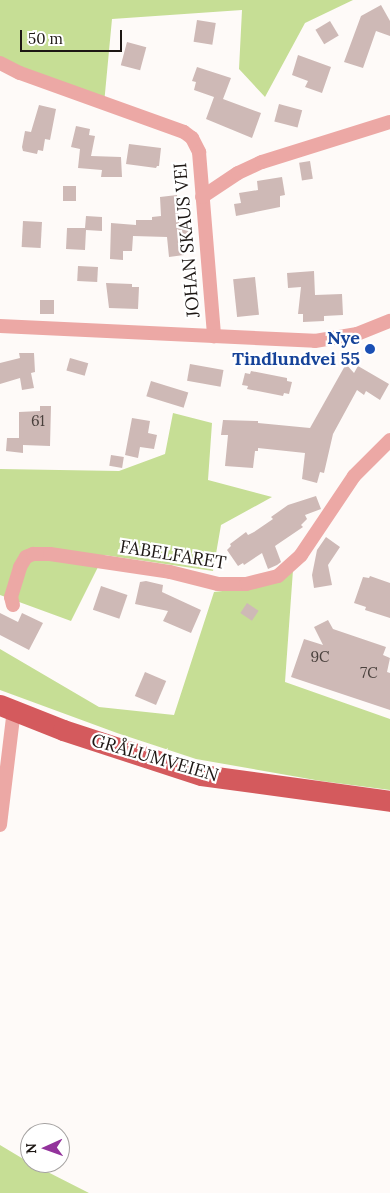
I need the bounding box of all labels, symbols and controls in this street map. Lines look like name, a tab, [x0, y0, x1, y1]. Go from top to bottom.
scale bar	[22, 20, 125, 52]
text: 50 m	[28, 29, 63, 48]
street label: JOHAN SKAUS VEI	[169, 162, 205, 318]
place label: Nye Tindlundvei 55	[232, 328, 360, 370]
marker: Nye Tindlundvei 55	[364, 343, 376, 355]
house number: 61	[31, 412, 45, 430]
street label: FABELFARET	[118, 536, 228, 574]
house number: 9C	[310, 648, 330, 666]
house number: 7C	[360, 664, 378, 682]
street label: GRÅLUMVEIEN	[89, 730, 221, 786]
north arrow	[20, 1123, 70, 1173]
text: N	[22, 1143, 40, 1154]

